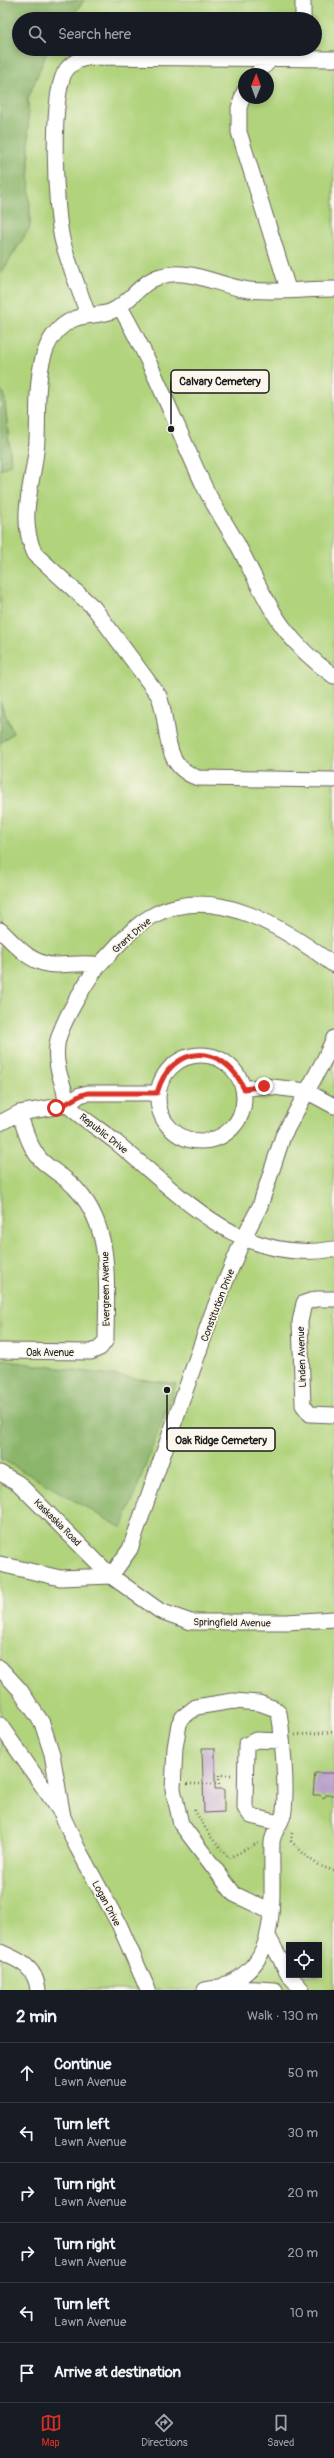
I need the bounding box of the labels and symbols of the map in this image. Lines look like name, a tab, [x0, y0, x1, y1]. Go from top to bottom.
north arrow	[238, 68, 274, 104]
callout: Calvary Cemetery	[171, 370, 269, 393]
text: Calvary Cemetery	[179, 375, 261, 388]
street label: Grant Drive	[110, 916, 154, 956]
route end	[255, 1077, 273, 1095]
route start	[47, 1099, 65, 1117]
street label: Republic Drive	[77, 1111, 130, 1156]
street label: Evergreen Avenue	[99, 1251, 113, 1327]
street label: Constitution Drive	[199, 1267, 237, 1343]
street label: Linden Avenue	[295, 1326, 309, 1388]
street label: Oak Avenue	[26, 1347, 74, 1359]
callout: Oak Ridge Cemetery	[167, 1428, 275, 1451]
text: Oak Ridge Cemetery	[175, 1434, 267, 1447]
street label: Kaskaskia Road	[31, 1497, 83, 1549]
street label: Springfield Avenue	[193, 1616, 271, 1630]
street label: Logan Drive	[89, 1879, 123, 1928]

